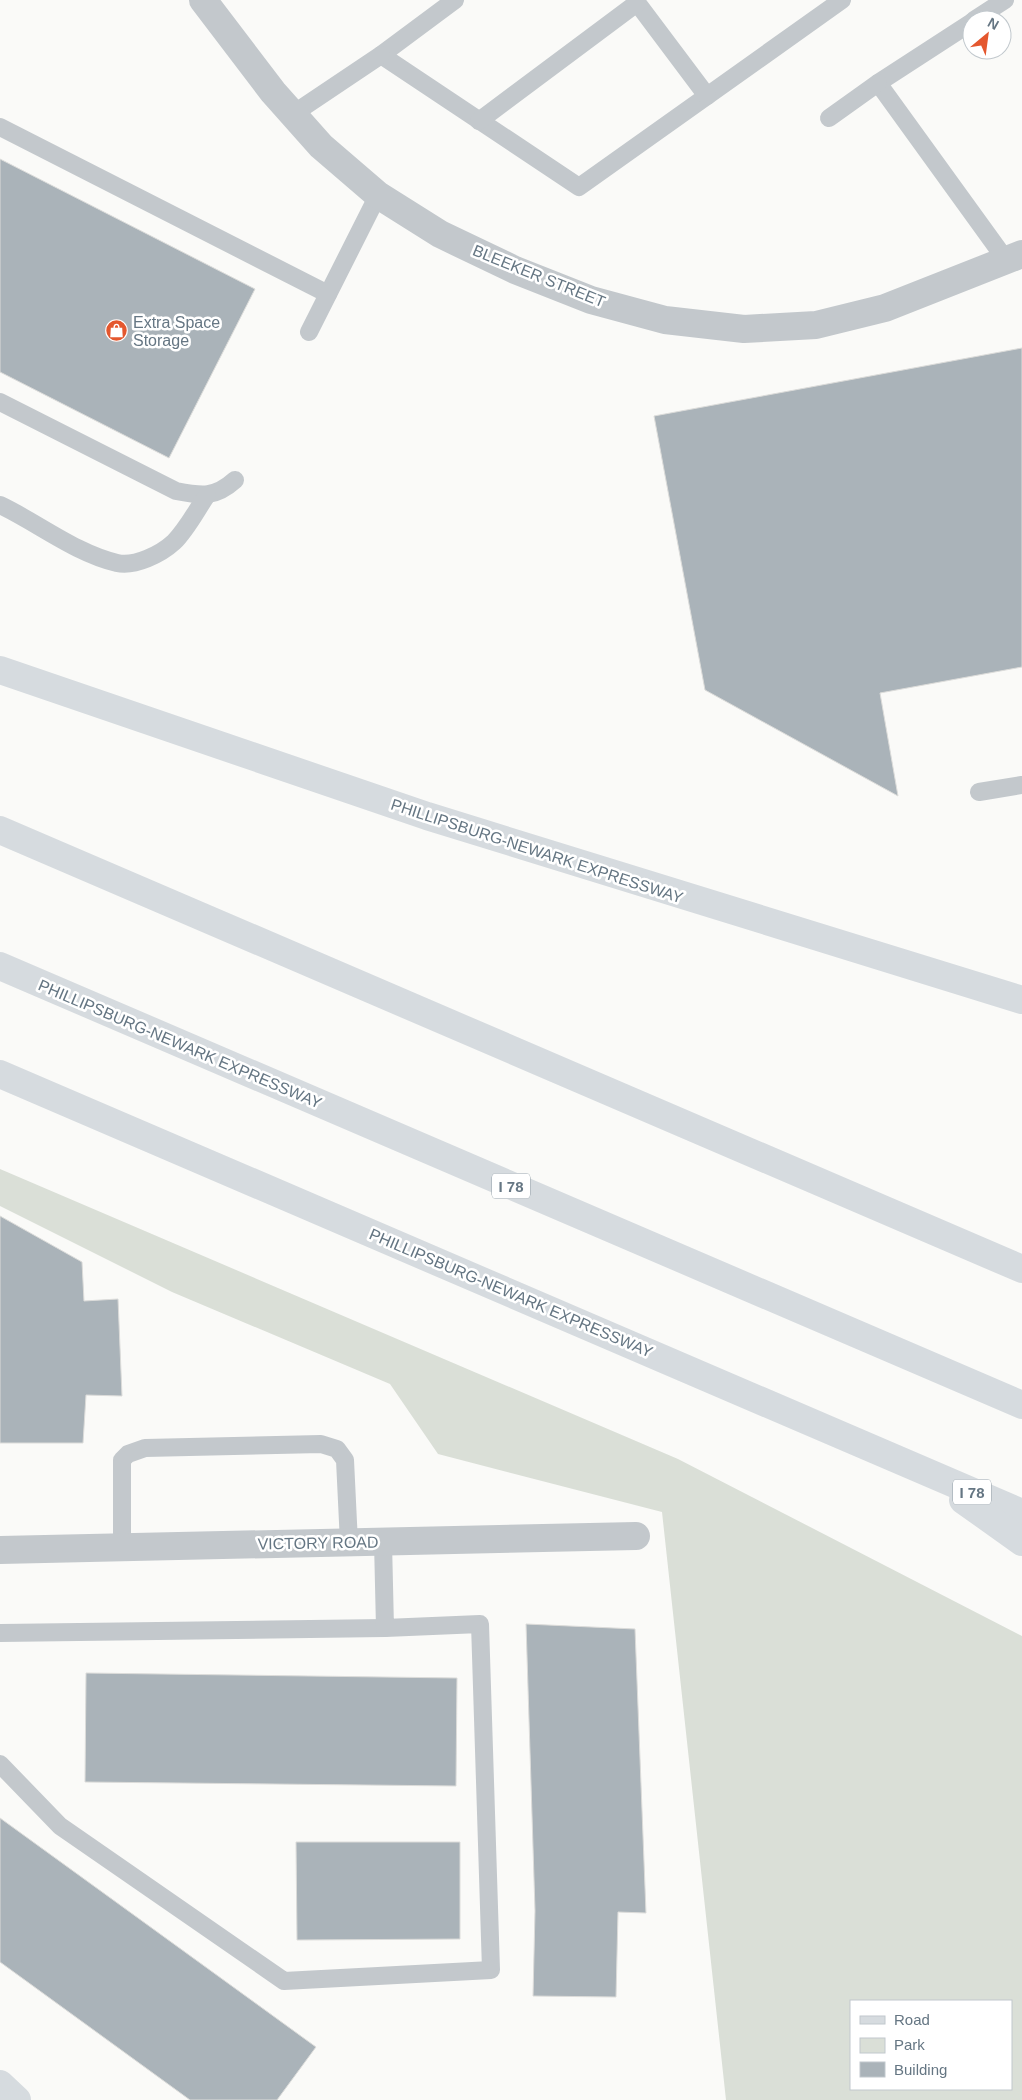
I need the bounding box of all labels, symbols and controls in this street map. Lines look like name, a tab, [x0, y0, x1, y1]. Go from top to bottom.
north arrow	[962, 10, 1012, 60]
text: N	[985, 14, 1002, 33]
street label: BLEEKER STREET	[470, 242, 608, 310]
place label: Extra Space Storage	[133, 314, 220, 349]
shop icon: Extra Space Storage	[105, 319, 129, 343]
street label: PHILLIPSBURG-NEWARK EXPRESSWAY	[389, 796, 686, 906]
street label: PHILLIPSBURG-NEWARK EXPRESSWAY	[36, 976, 325, 1112]
road number: I 78	[492, 1174, 530, 1198]
street label: PHILLIPSBURG-NEWARK EXPRESSWAY	[367, 1225, 656, 1361]
road number: I 78	[953, 1480, 991, 1504]
street label: VICTORY ROAD	[257, 1533, 379, 1553]
legend	[850, 2000, 1012, 2090]
text: Road	[894, 2011, 930, 2028]
text: Park	[894, 2036, 925, 2053]
text: Building	[894, 2061, 947, 2078]

